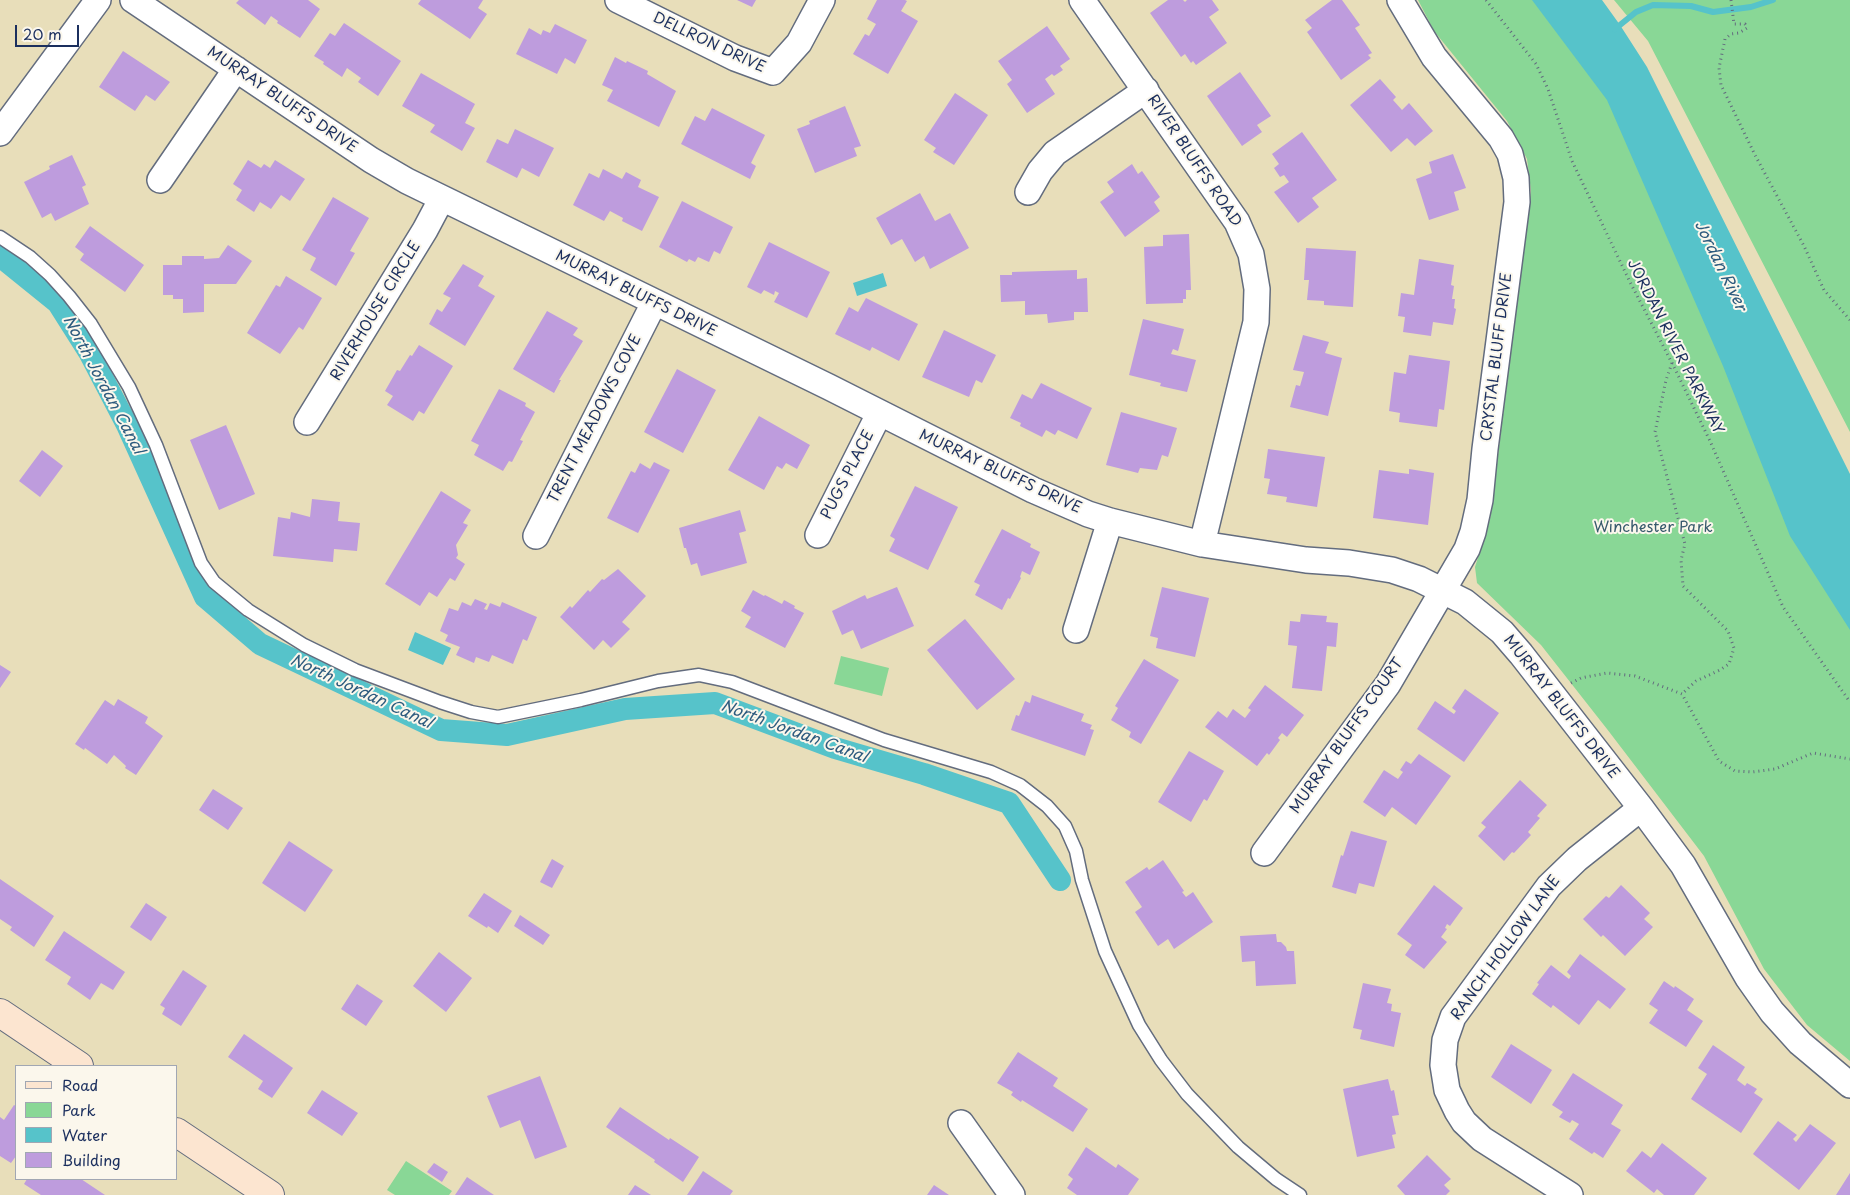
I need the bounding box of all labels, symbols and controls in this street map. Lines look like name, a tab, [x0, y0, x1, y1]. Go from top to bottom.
street label: DELLRON DRIVE	[650, 9, 768, 77]
scale bar	[18, 15, 81, 47]
text: 20 m	[23, 22, 62, 45]
street label: MURRAY BLUFFS DRIVE	[204, 43, 360, 157]
street label: RIVER BLUFFS ROAD	[1143, 92, 1245, 230]
water label: Jordan River	[1690, 218, 1750, 314]
street label: RIVERHOUSE CIRCLE	[327, 238, 425, 384]
street label: MURRAY BLUFFS DRIVE	[552, 247, 720, 341]
street label: JORDAN RIVER PARKWAY	[1623, 256, 1727, 438]
street label: CRYSTAL BLUFF DRIVE	[1478, 272, 1516, 442]
water label: North Jordan Canal	[58, 312, 148, 458]
street label: TRENT MEADOWS COVE	[544, 332, 646, 506]
street label: MURRAY BLUFFS DRIVE	[916, 426, 1084, 518]
street label: PUGS PLACE	[818, 427, 878, 523]
park label: Winchester Park	[1593, 519, 1713, 537]
street label: MURRAY BLUFFS DRIVE	[1499, 632, 1623, 782]
water label: North Jordan Canal	[287, 651, 435, 733]
street label: MURRAY BLUFFS COURT	[1286, 655, 1408, 817]
water label: North Jordan Canal	[718, 697, 870, 767]
street label: RANCH HOLLOW LANE	[1448, 872, 1564, 1024]
legend	[15, 1065, 178, 1180]
text: Road	[62, 1073, 98, 1096]
text: Park	[62, 1098, 96, 1121]
text: Water	[62, 1123, 107, 1146]
text: Building	[62, 1148, 121, 1171]

